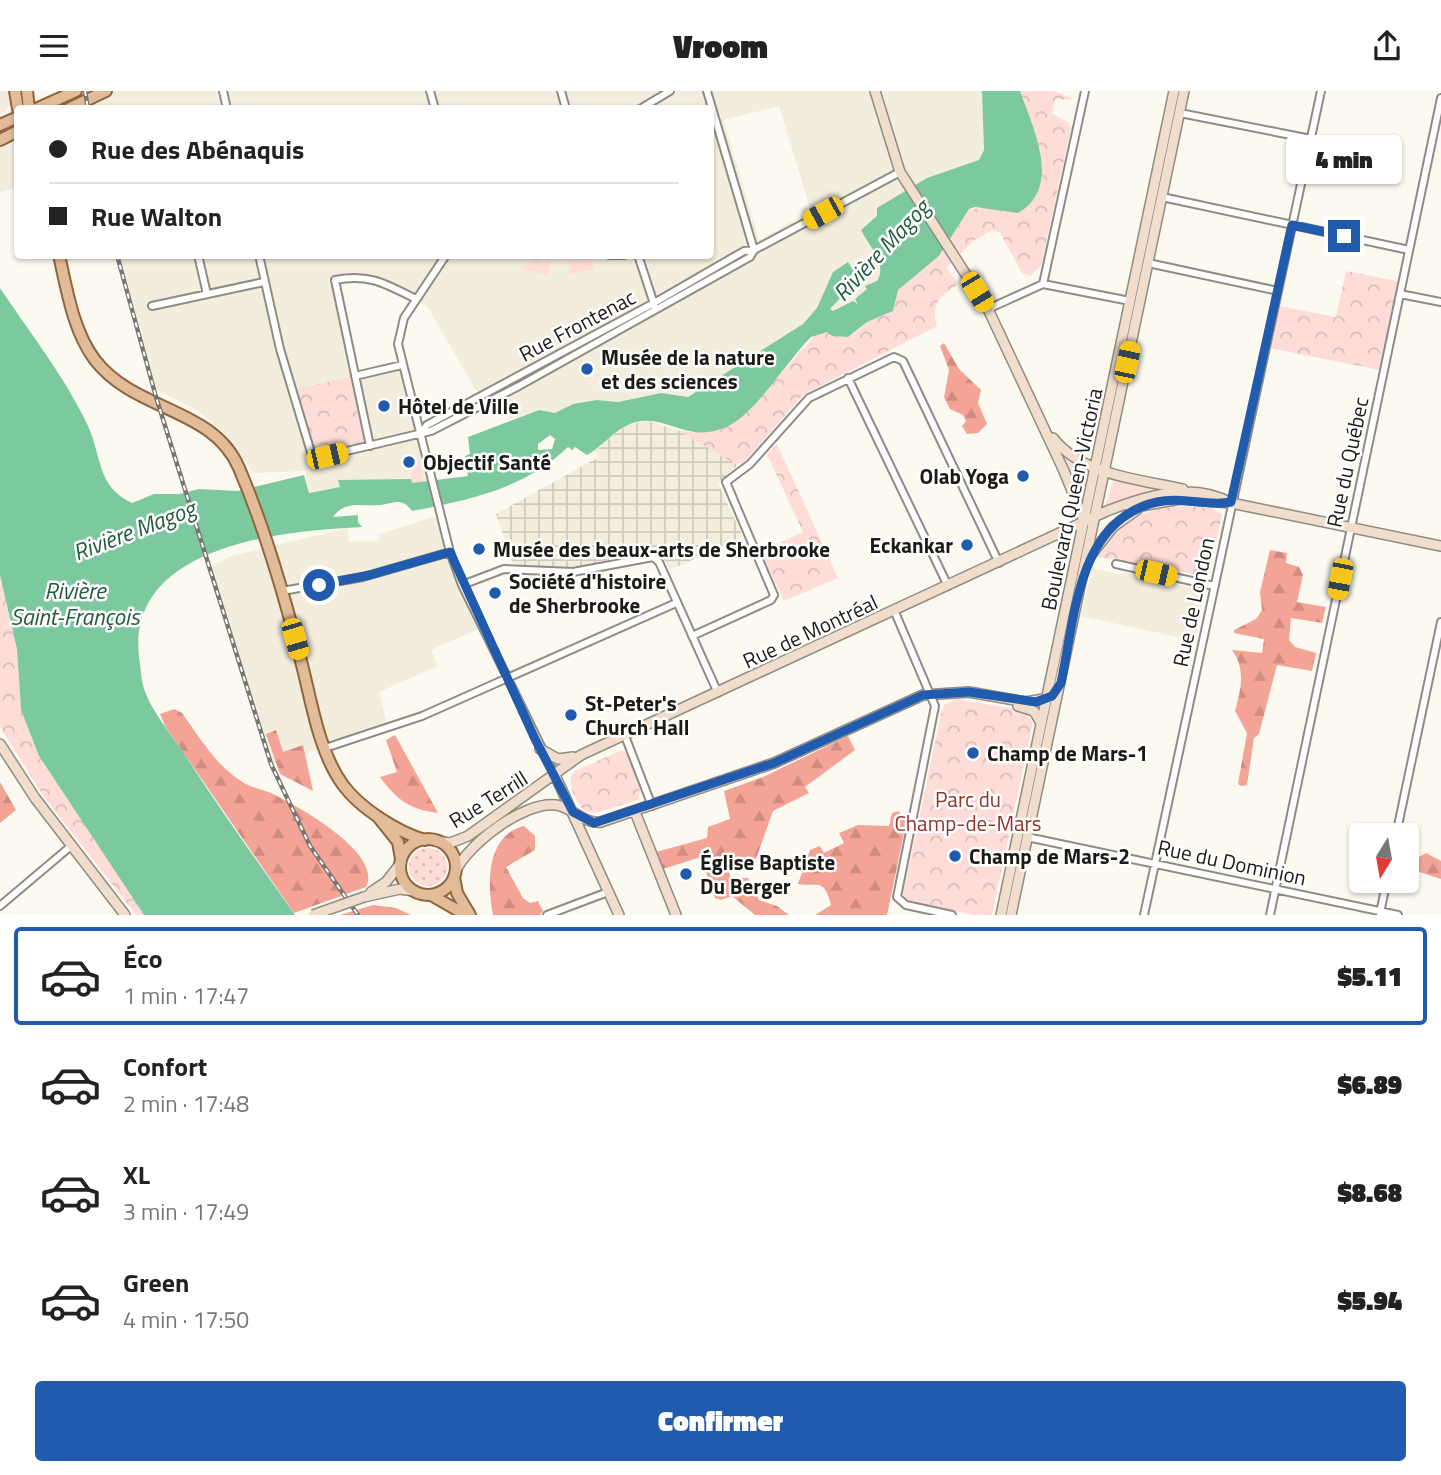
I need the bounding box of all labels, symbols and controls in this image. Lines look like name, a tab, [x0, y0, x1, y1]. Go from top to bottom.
text: Vroom	[673, 22, 768, 70]
icon: menu	[35, 27, 73, 65]
icon: share	[1368, 27, 1406, 65]
text: Rue des Abénaquis	[91, 130, 304, 169]
callout: 4 min	[1286, 135, 1402, 183]
text: 4 min	[1315, 142, 1373, 177]
water label: Rivière Magog	[824, 189, 939, 309]
car	[800, 194, 847, 232]
text: Rue Walton	[91, 197, 222, 236]
route end	[1328, 220, 1360, 252]
car	[958, 269, 997, 315]
street label: Rue Frontenac	[513, 281, 641, 369]
car	[1113, 339, 1142, 385]
place label: Musée de la nature et des sciences	[601, 341, 775, 397]
marker: Musée de la nature et des sciences	[579, 361, 595, 377]
street label: Boulevard Queen-Victoria	[1032, 384, 1110, 613]
place label: Hôtel de Ville	[398, 390, 519, 422]
street label: Rue du Québec	[1318, 394, 1376, 530]
marker: Hôtel de Ville	[376, 398, 392, 414]
car	[305, 441, 350, 471]
place label: Objectif Santé	[423, 446, 551, 478]
marker: Objectif Santé	[401, 454, 417, 470]
place label: Olab Yoga	[919, 460, 1009, 492]
marker: Olab Yoga	[1015, 468, 1031, 484]
water label: Rivière Magog	[68, 490, 202, 569]
place label: Eckankar	[870, 529, 953, 561]
place label: Musée des beaux-arts de Sherbrooke	[493, 533, 830, 565]
street label: Rue de London	[1164, 534, 1222, 670]
marker: Eckankar	[959, 537, 975, 553]
marker: Musée des beaux-arts de Sherbrooke	[471, 541, 487, 557]
car	[1326, 556, 1355, 602]
car	[1134, 558, 1179, 588]
place label: Société d'histoire de Sherbrooke	[509, 565, 666, 621]
route start	[303, 569, 335, 601]
water label: Rivière Saint-François	[10, 573, 142, 634]
marker: Société d'histoire de Sherbrooke	[487, 585, 503, 601]
street label: Rue de Montréal	[737, 586, 883, 676]
car	[280, 616, 311, 662]
place label: St-Peter's Church Hall	[585, 687, 689, 743]
marker: St-Peter's Church Hall	[563, 707, 579, 723]
place label: Champ de Mars-1	[987, 737, 1148, 769]
marker: Champ de Mars-1	[965, 745, 981, 761]
street label: Rue Terrill	[442, 762, 534, 836]
park label: Parc du Champ-de-Mars	[894, 783, 1042, 839]
north arrow	[1349, 823, 1419, 893]
map controls	[1349, 823, 1419, 893]
street label: Rue du Dominion	[1155, 831, 1309, 893]
place label: Champ de Mars-2	[969, 840, 1130, 872]
place label: Église Baptiste Du Berger	[700, 846, 835, 902]
marker: Champ de Mars-2	[947, 848, 963, 864]
marker: Église Baptiste Du Berger	[678, 866, 694, 882]
text: Éco	[123, 939, 163, 978]
icon: car	[39, 945, 102, 1008]
text: $5.11	[1337, 957, 1402, 996]
text: 1 min · 17:47	[123, 978, 249, 1013]
text: Confort	[123, 1047, 207, 1086]
icon: car	[39, 1053, 102, 1116]
text: $6.89	[1337, 1065, 1402, 1104]
text: 2 min · 17:48	[123, 1086, 249, 1121]
text: XL	[123, 1155, 150, 1194]
icon: car	[39, 1161, 102, 1224]
text: $8.68	[1337, 1173, 1402, 1212]
text: 3 min · 17:49	[123, 1194, 249, 1229]
text: Green	[123, 1263, 189, 1302]
icon: car	[39, 1269, 102, 1332]
text: $5.94	[1337, 1281, 1402, 1320]
text: 4 min · 17:50	[123, 1302, 249, 1337]
button: Confirmer	[35, 1381, 1406, 1461]

